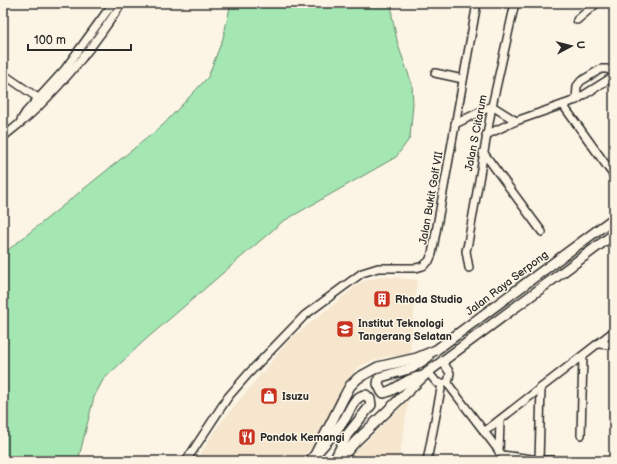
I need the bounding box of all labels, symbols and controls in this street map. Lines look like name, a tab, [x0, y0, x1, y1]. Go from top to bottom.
scale bar	[28, 26, 131, 52]
north arrow	[551, 26, 591, 66]
text: 100 m	[34, 33, 66, 48]
text: U	[573, 40, 587, 50]
street label: Jalan S Citarum	[462, 94, 490, 172]
street label: Jalan Bukit Golf VII	[416, 150, 446, 245]
street label: Jalan Raya Serpong	[463, 248, 551, 318]
building icon: Rhoda Studio	[372, 289, 392, 309]
place label: Rhoda Studio	[395, 293, 462, 306]
place label: Institut Teknologi Tangerang Selatan	[358, 317, 452, 343]
school or university icon: Institut Teknologi Tangerang Selatan	[335, 319, 355, 339]
shop icon: Isuzu	[259, 386, 279, 406]
place label: Isuzu	[282, 390, 309, 403]
restaurant icon: Pondok Kemangi	[237, 427, 257, 447]
place label: Pondok Kemangi	[260, 431, 345, 444]

